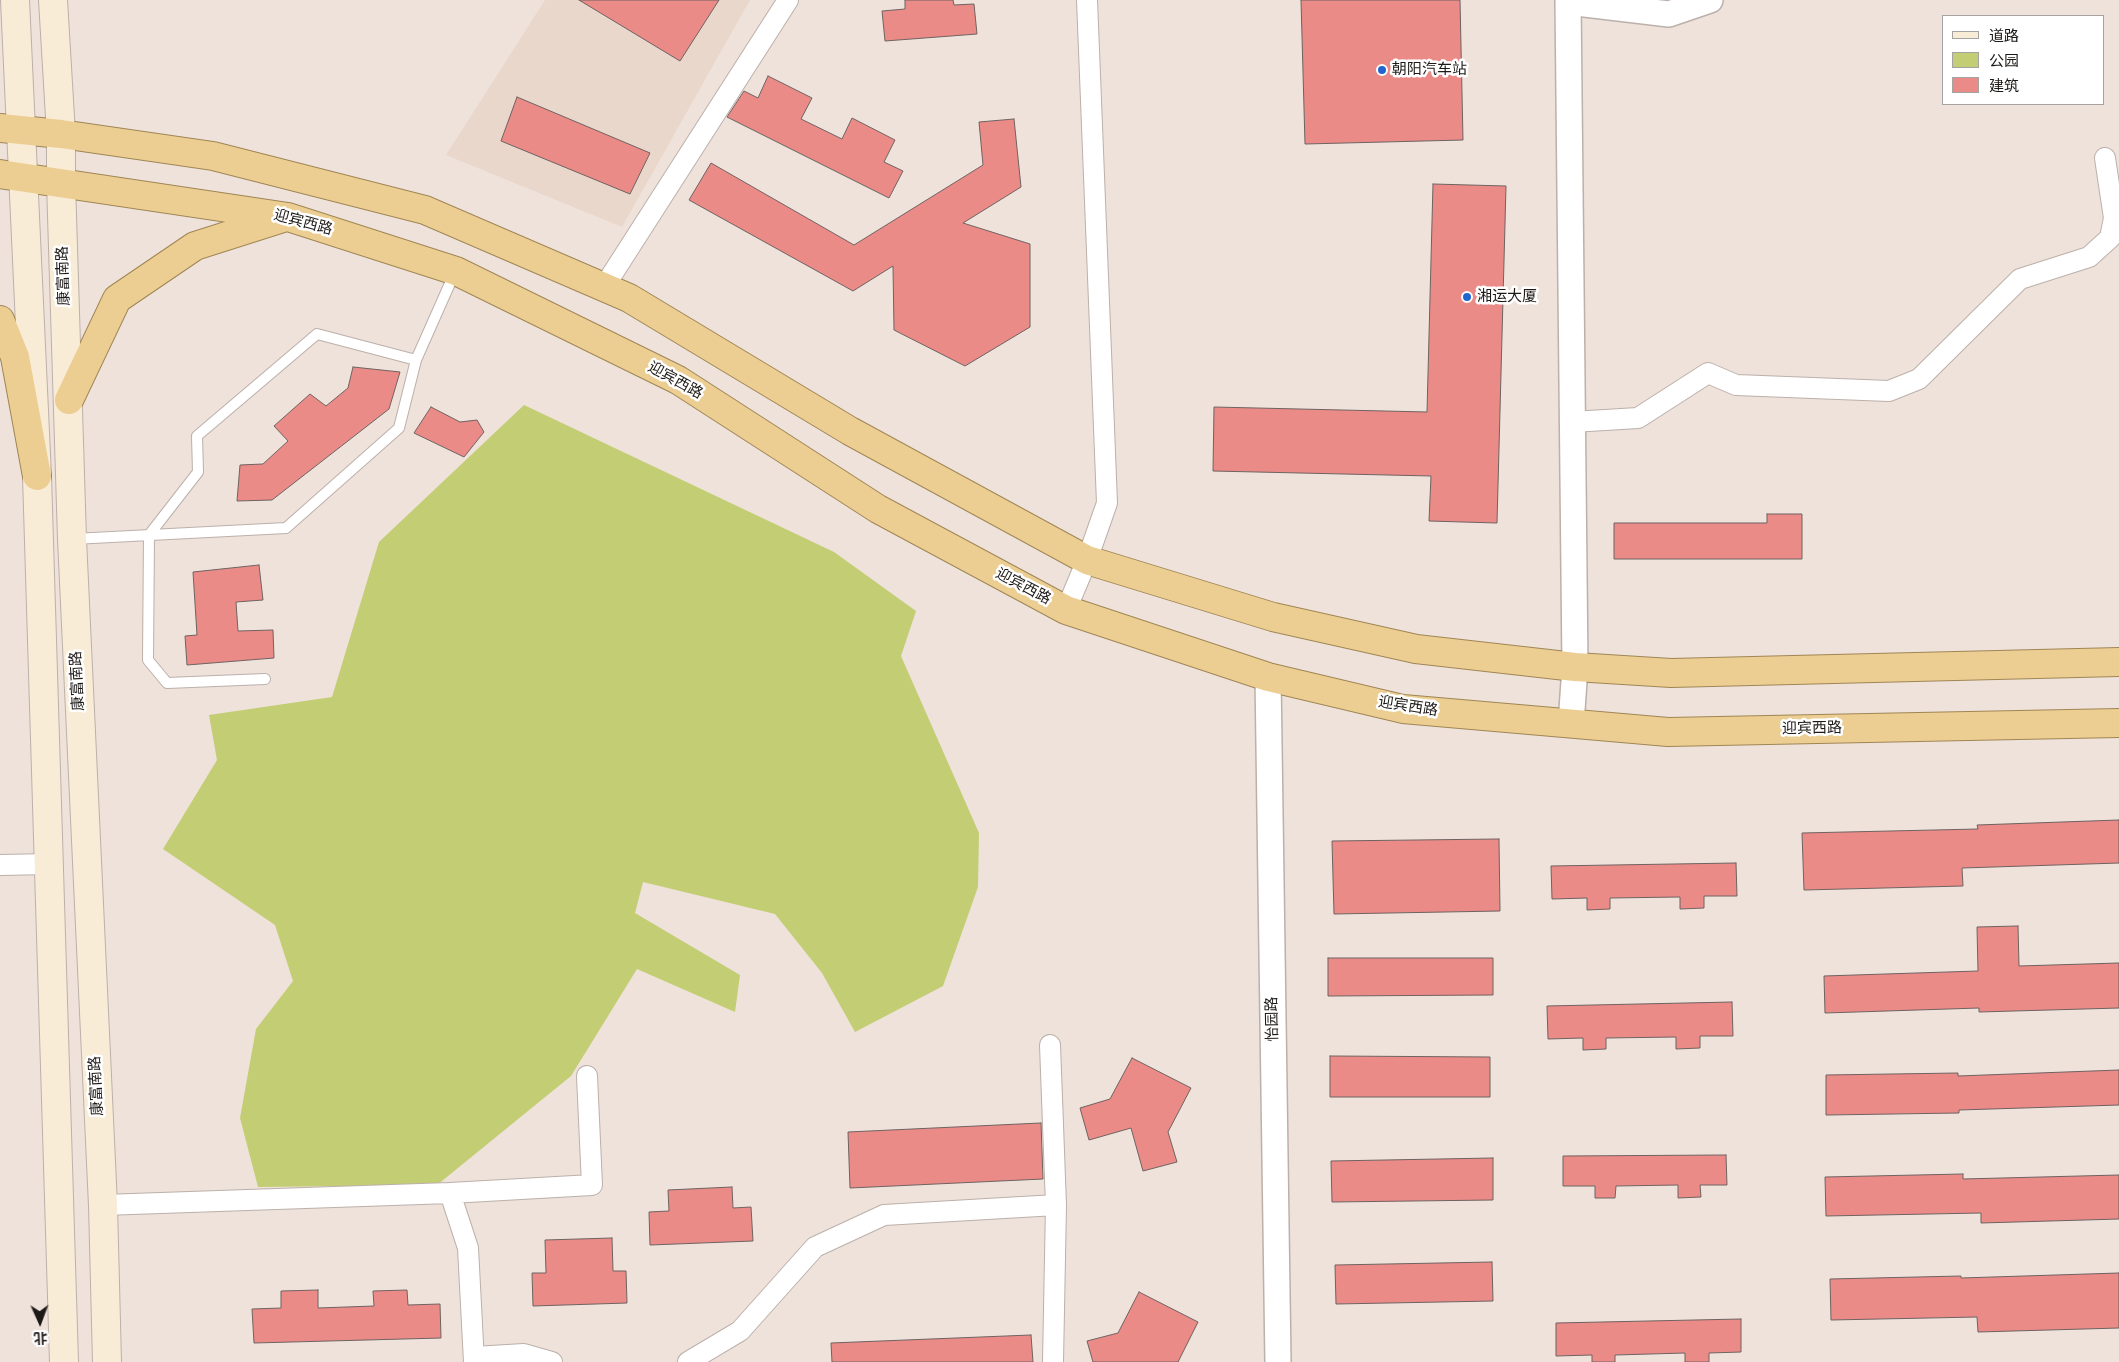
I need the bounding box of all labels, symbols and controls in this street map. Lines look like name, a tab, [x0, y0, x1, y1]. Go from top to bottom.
legend	[1942, 15, 2104, 105]
text: 道路	[1989, 27, 2019, 46]
text: 公园	[1989, 52, 2019, 71]
place label: 朝阳汽车站	[1392, 61, 1467, 79]
marker: 朝阳汽车站	[1376, 64, 1388, 76]
text: 建筑	[1989, 77, 2019, 96]
street label: 迎宾西路	[272, 207, 334, 239]
street label: 康富南路	[54, 246, 74, 306]
place label: 湘运大厦	[1477, 288, 1537, 306]
marker: 湘运大厦	[1461, 291, 1473, 303]
street label: 迎宾西路	[644, 359, 706, 403]
street label: 迎宾西路	[992, 565, 1054, 609]
street label: 康富南路	[67, 651, 89, 711]
street label: 迎宾西路	[1377, 693, 1439, 721]
street label: 迎宾西路	[1782, 719, 1842, 739]
street label: 怡园路	[1264, 996, 1282, 1042]
street label: 康富南路	[86, 1056, 108, 1116]
north arrow	[15, 1297, 65, 1347]
text: 北	[33, 1329, 48, 1346]

